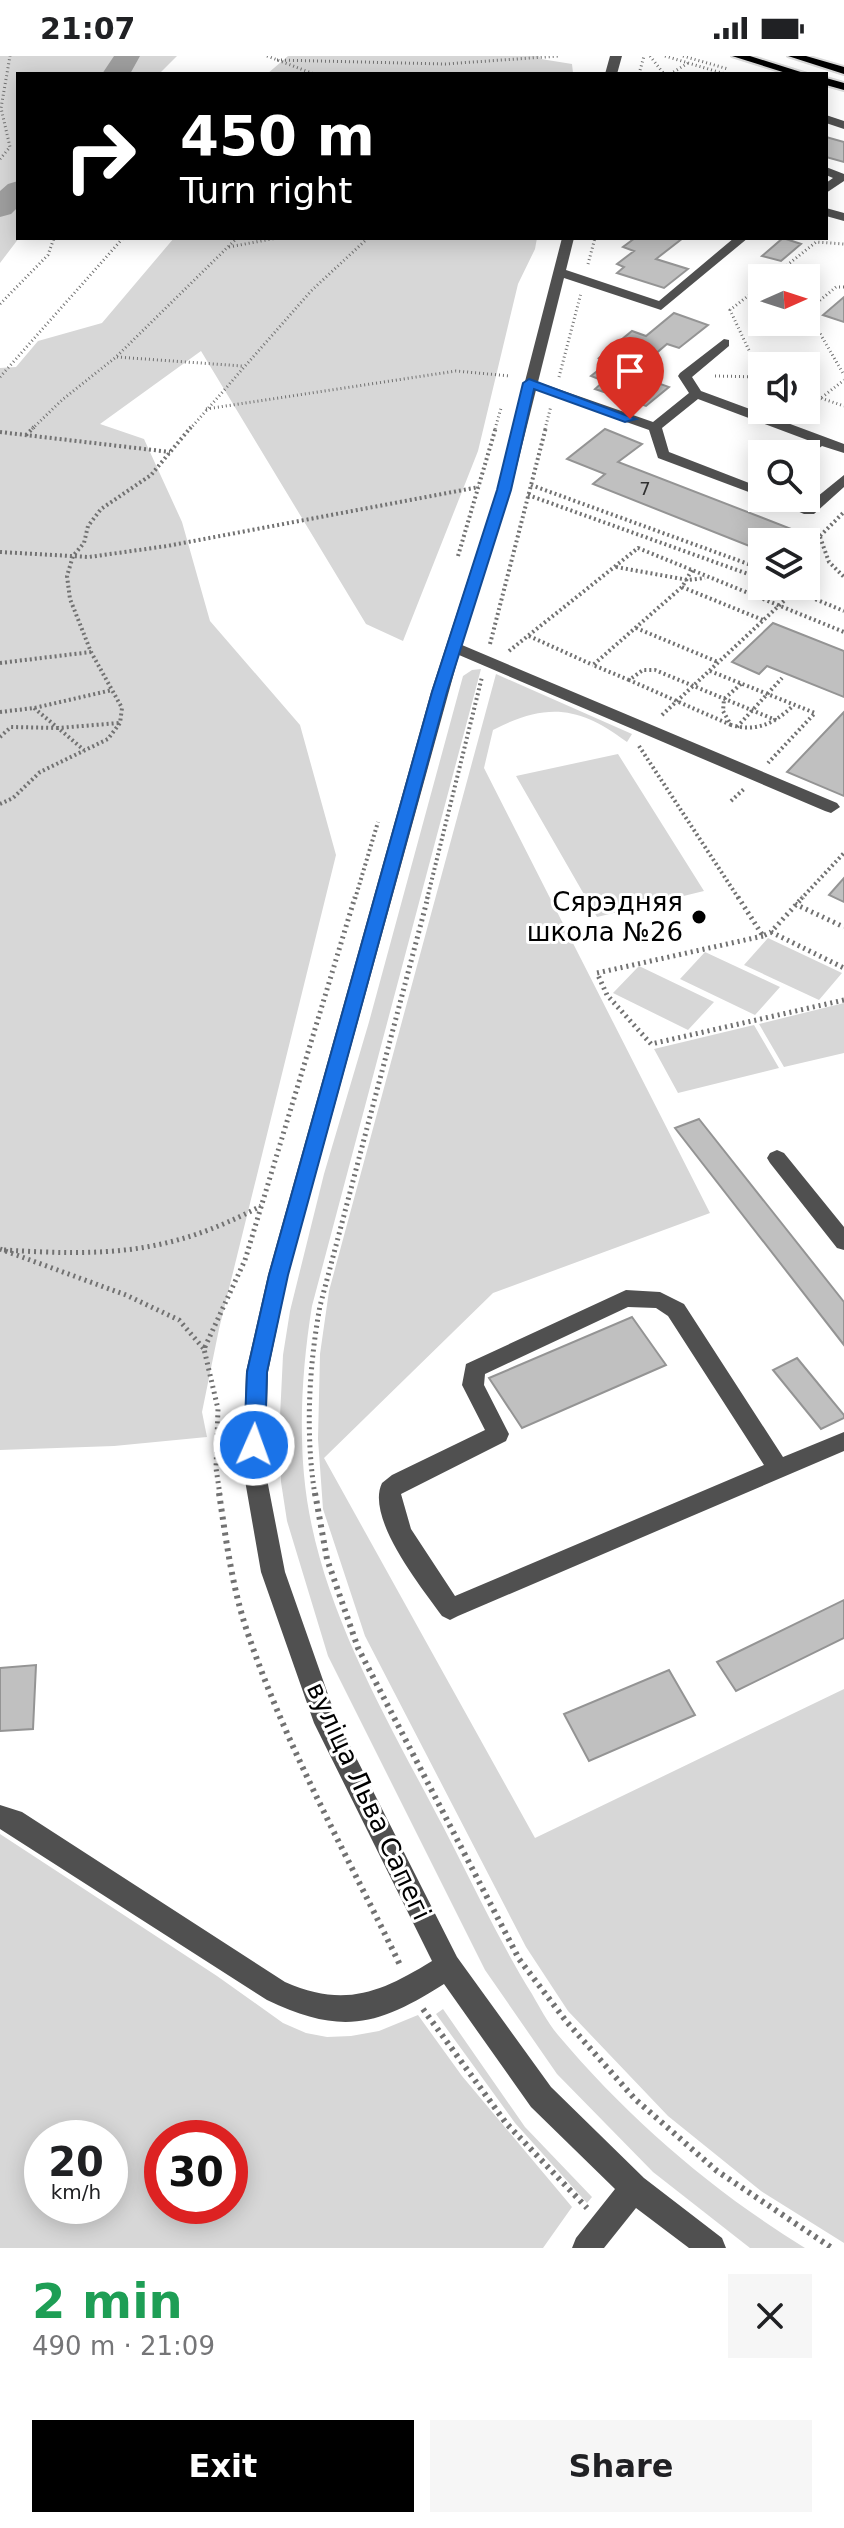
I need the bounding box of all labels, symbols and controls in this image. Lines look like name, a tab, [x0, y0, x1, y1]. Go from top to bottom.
text: 21:07	[40, 11, 136, 46]
text: 450 m	[180, 103, 375, 168]
icon: right	[48, 104, 152, 208]
text: Turn right	[180, 170, 352, 211]
north arrow	[748, 264, 820, 336]
map controls	[748, 264, 820, 600]
pin	[596, 337, 664, 419]
icon: arrive	[608, 349, 652, 393]
button: sound	[748, 352, 820, 424]
button: search	[748, 440, 820, 512]
house number: 7	[639, 478, 651, 499]
button: layers	[748, 528, 820, 600]
place label: Сярэдняя школа №26	[527, 887, 683, 947]
marker: Сярэдняя школа №26	[690, 908, 708, 926]
position arrow	[212, 1403, 296, 1487]
street label: вуліца Льва Сапегі	[301, 1677, 437, 1925]
speed limit sign: 30	[144, 2120, 248, 2224]
text: 20	[48, 2139, 104, 2185]
text: km/h	[51, 2180, 101, 2204]
text: 2 min	[32, 2273, 183, 2329]
button: close	[728, 2274, 812, 2358]
text: 490 m · 21:09	[32, 2331, 215, 2361]
button: Exit	[32, 2420, 414, 2512]
button: Share	[430, 2420, 812, 2512]

